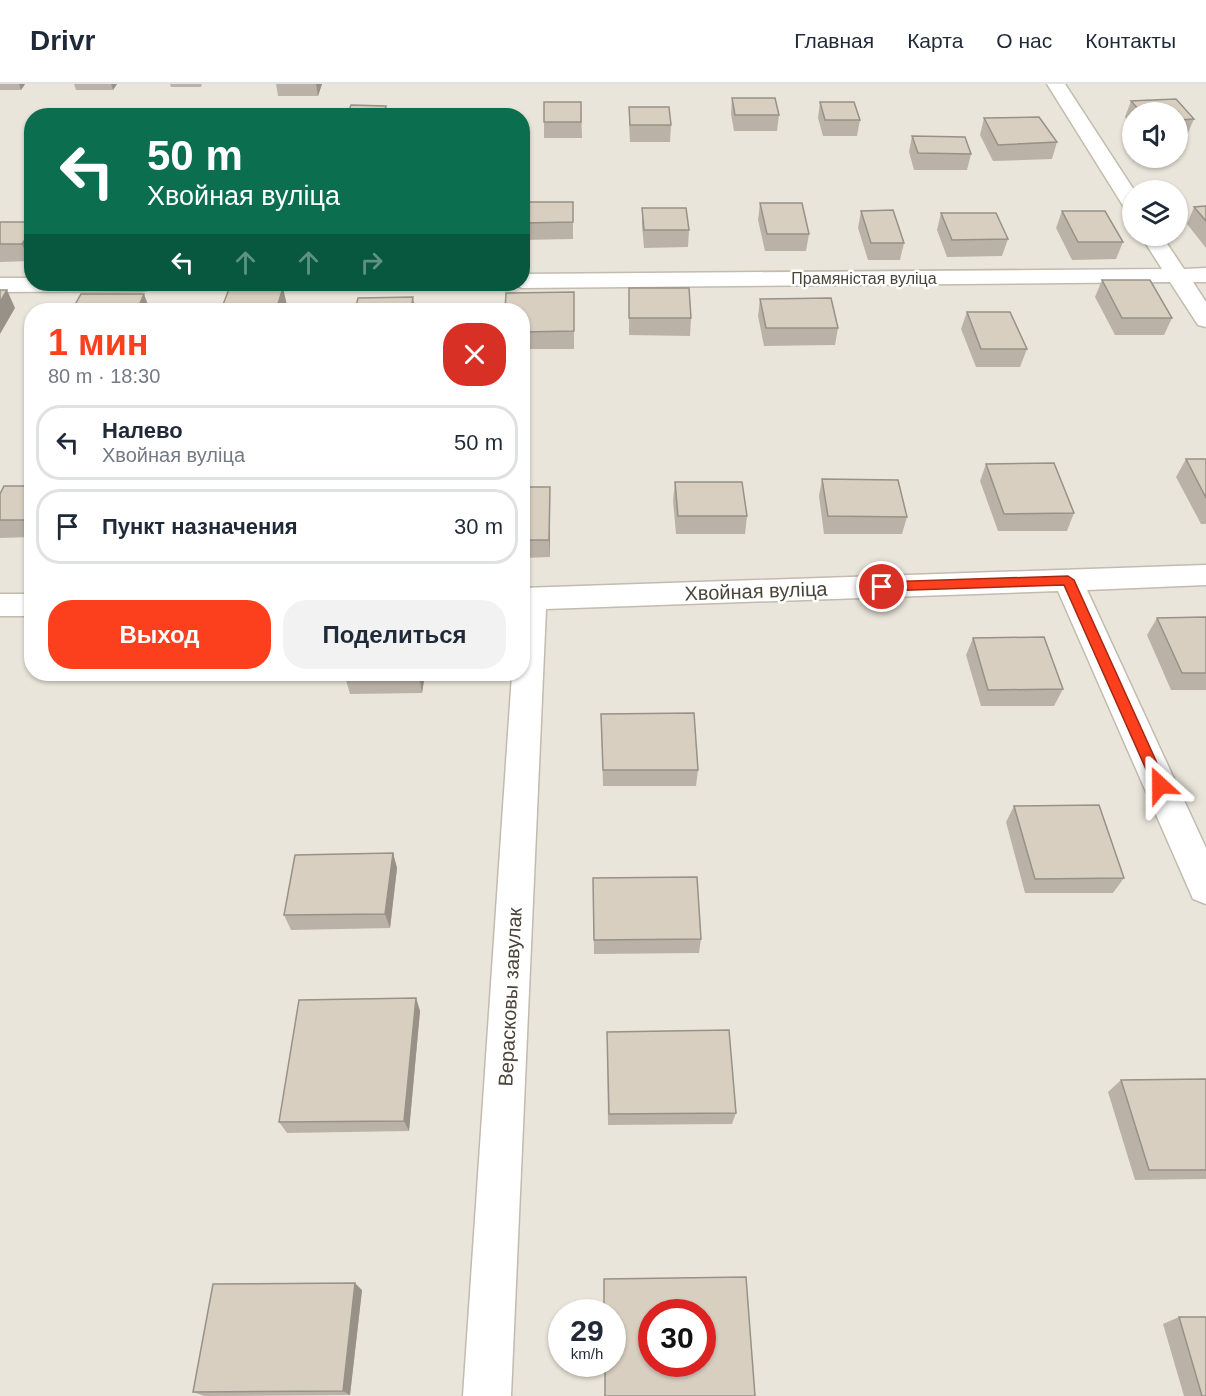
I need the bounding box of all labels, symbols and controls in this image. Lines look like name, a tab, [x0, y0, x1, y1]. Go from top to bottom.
text: Drivr	[30, 25, 95, 56]
text: Главная	[794, 29, 874, 52]
text: Карта	[907, 29, 963, 52]
text: О нас	[996, 29, 1052, 52]
text: Контакты	[1085, 29, 1176, 52]
map controls	[1122, 102, 1188, 246]
button: sound	[1122, 102, 1188, 168]
icon: left	[48, 132, 126, 210]
text: 50 m	[147, 132, 243, 179]
button: layers	[1122, 180, 1188, 246]
text: Хвойная вуліца	[147, 181, 340, 211]
icon: left	[166, 246, 199, 279]
icon: ahead	[229, 246, 262, 279]
icon: ahead	[292, 246, 325, 279]
icon: right	[355, 246, 388, 279]
street label: Прамяністая вуліца	[791, 270, 937, 287]
text: 1 мин	[48, 322, 149, 363]
button: close	[443, 323, 506, 386]
text: 80 m · 18:30	[48, 365, 160, 387]
text: Налево	[102, 418, 183, 443]
icon: left	[51, 426, 84, 459]
text: 50 m	[454, 430, 503, 455]
text: Хвойная вуліца	[102, 444, 245, 466]
icon: arrive	[51, 510, 84, 543]
text: Пункт назначения	[102, 514, 298, 539]
text: 30 m	[454, 514, 503, 539]
pin	[856, 561, 907, 612]
icon: arrive	[865, 570, 898, 603]
street label: Хвойная вуліца	[684, 577, 829, 604]
button: Выход	[48, 600, 271, 669]
button: Поделиться	[283, 600, 506, 669]
position arrow	[1128, 753, 1192, 817]
street label: Верасковы завулак	[494, 907, 526, 1087]
speed limit sign: 30	[638, 1299, 716, 1377]
text: 29	[570, 1314, 604, 1347]
text: km/h	[571, 1345, 603, 1362]

